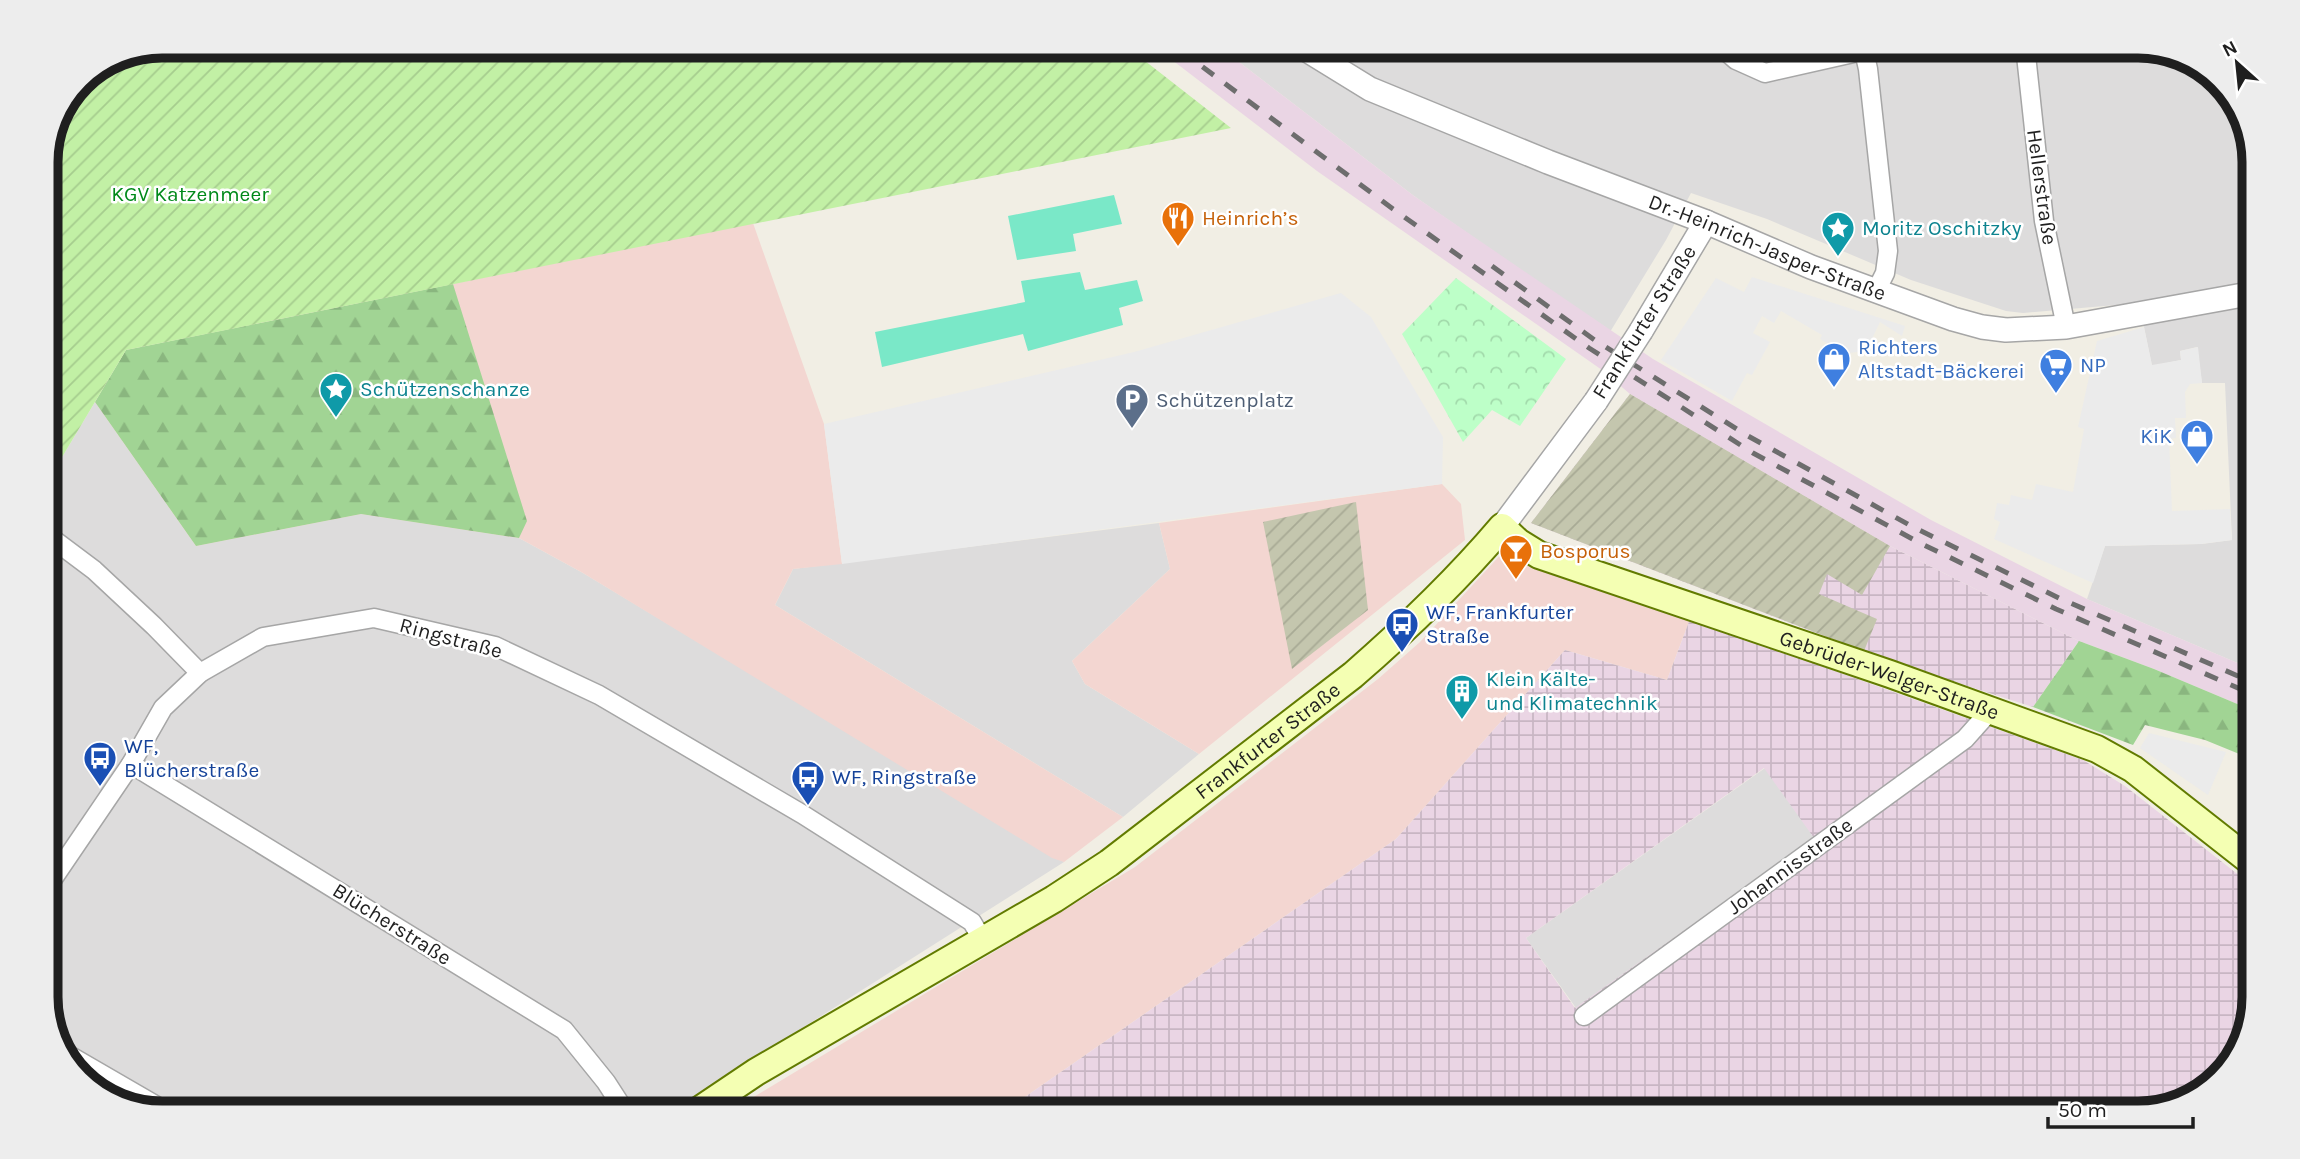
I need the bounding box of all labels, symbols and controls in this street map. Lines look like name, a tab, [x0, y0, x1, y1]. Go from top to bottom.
north arrow	[2202, 28, 2272, 98]
text: N	[2219, 36, 2241, 62]
street label: Hellerstraße	[2022, 128, 2062, 246]
park label: KGV Katzenmeer	[111, 182, 269, 206]
street label: Dr.-Heinrich-Jasper-Straße	[1645, 189, 1889, 305]
restaurant icon: Heinrich’s	[1159, 199, 1197, 248]
place label: Heinrich’s	[1202, 206, 1299, 230]
place icon: Moritz Oschitzky	[1819, 209, 1857, 258]
place label: Moritz Oschitzky	[1862, 216, 2022, 240]
street label: Frankfurter Straße	[1587, 241, 1701, 403]
place label: Richters Altstadt-Bäckerei	[1858, 335, 2025, 383]
shop icon: Richters Altstadt-Bäckerei	[1815, 340, 1853, 389]
supermarket icon: NP	[2037, 346, 2075, 395]
place label: NP	[2080, 353, 2106, 377]
place icon: Schützenschanze	[317, 370, 355, 419]
place label: Schützenschanze	[360, 377, 530, 401]
parking icon: Schützenplatz	[1113, 381, 1151, 430]
place label: Schützenplatz	[1156, 388, 1294, 412]
shop icon: KiK	[2178, 417, 2216, 466]
place label: KiK	[2140, 424, 2172, 448]
bar icon: Bosporus	[1497, 532, 1535, 581]
place label: Bosporus	[1540, 539, 1631, 563]
place label: WF, Frankfurter Straße	[1426, 600, 1574, 648]
bus stop icon: WF, Frankfurter Straße	[1383, 605, 1421, 654]
street label: Ringstraße	[397, 613, 505, 663]
street label: Gebrüder-Welger-Straße	[1776, 625, 2002, 725]
place label: Klein Kälte- und Klimatechnik	[1486, 667, 1658, 715]
building icon: Klein Kälte- und Klimatechnik	[1443, 672, 1481, 721]
street label: Frankfurter Straße	[1190, 677, 1345, 804]
place label: WF, Blücherstraße	[124, 734, 259, 782]
bus stop icon: WF, Blücherstraße	[81, 739, 119, 788]
bus stop icon: WF, Ringstraße	[789, 758, 827, 807]
place label: WF, Ringstraße	[832, 765, 977, 789]
street label: Johannisstraße	[1723, 813, 1857, 919]
street label: Blücherstraße	[328, 878, 456, 970]
scale bar	[2048, 1086, 2193, 1130]
text: 50 m	[2058, 1098, 2107, 1122]

